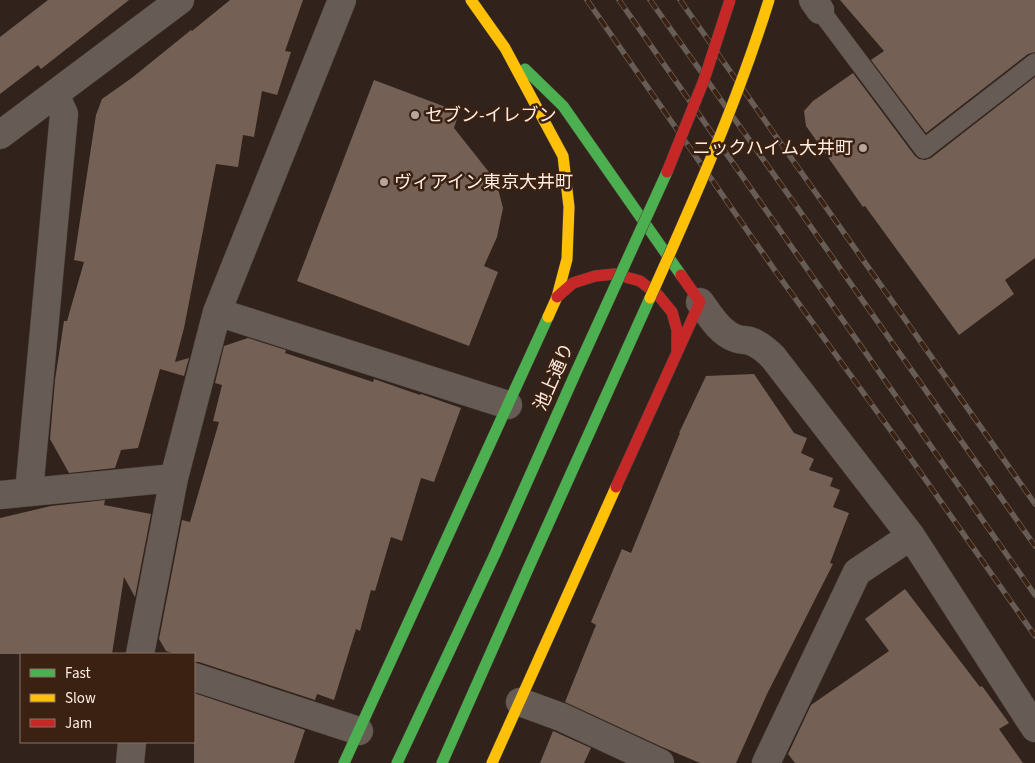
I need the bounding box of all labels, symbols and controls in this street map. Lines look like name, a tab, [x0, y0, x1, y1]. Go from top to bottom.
place label: セブン-イレブン	[425, 103, 557, 128]
marker: セブン-イレブン	[409, 109, 421, 121]
place label: ニックハイム大井町	[693, 136, 853, 161]
marker: ニックハイム大井町	[857, 142, 869, 154]
place label: ヴィアイン東京大井町	[394, 170, 573, 195]
marker: ヴィアイン東京大井町	[378, 176, 390, 188]
street label: 池上通り	[528, 339, 580, 415]
legend	[20, 653, 195, 743]
text: Fast	[65, 663, 91, 684]
text: Slow	[65, 688, 96, 709]
text: Jam	[65, 713, 92, 734]

